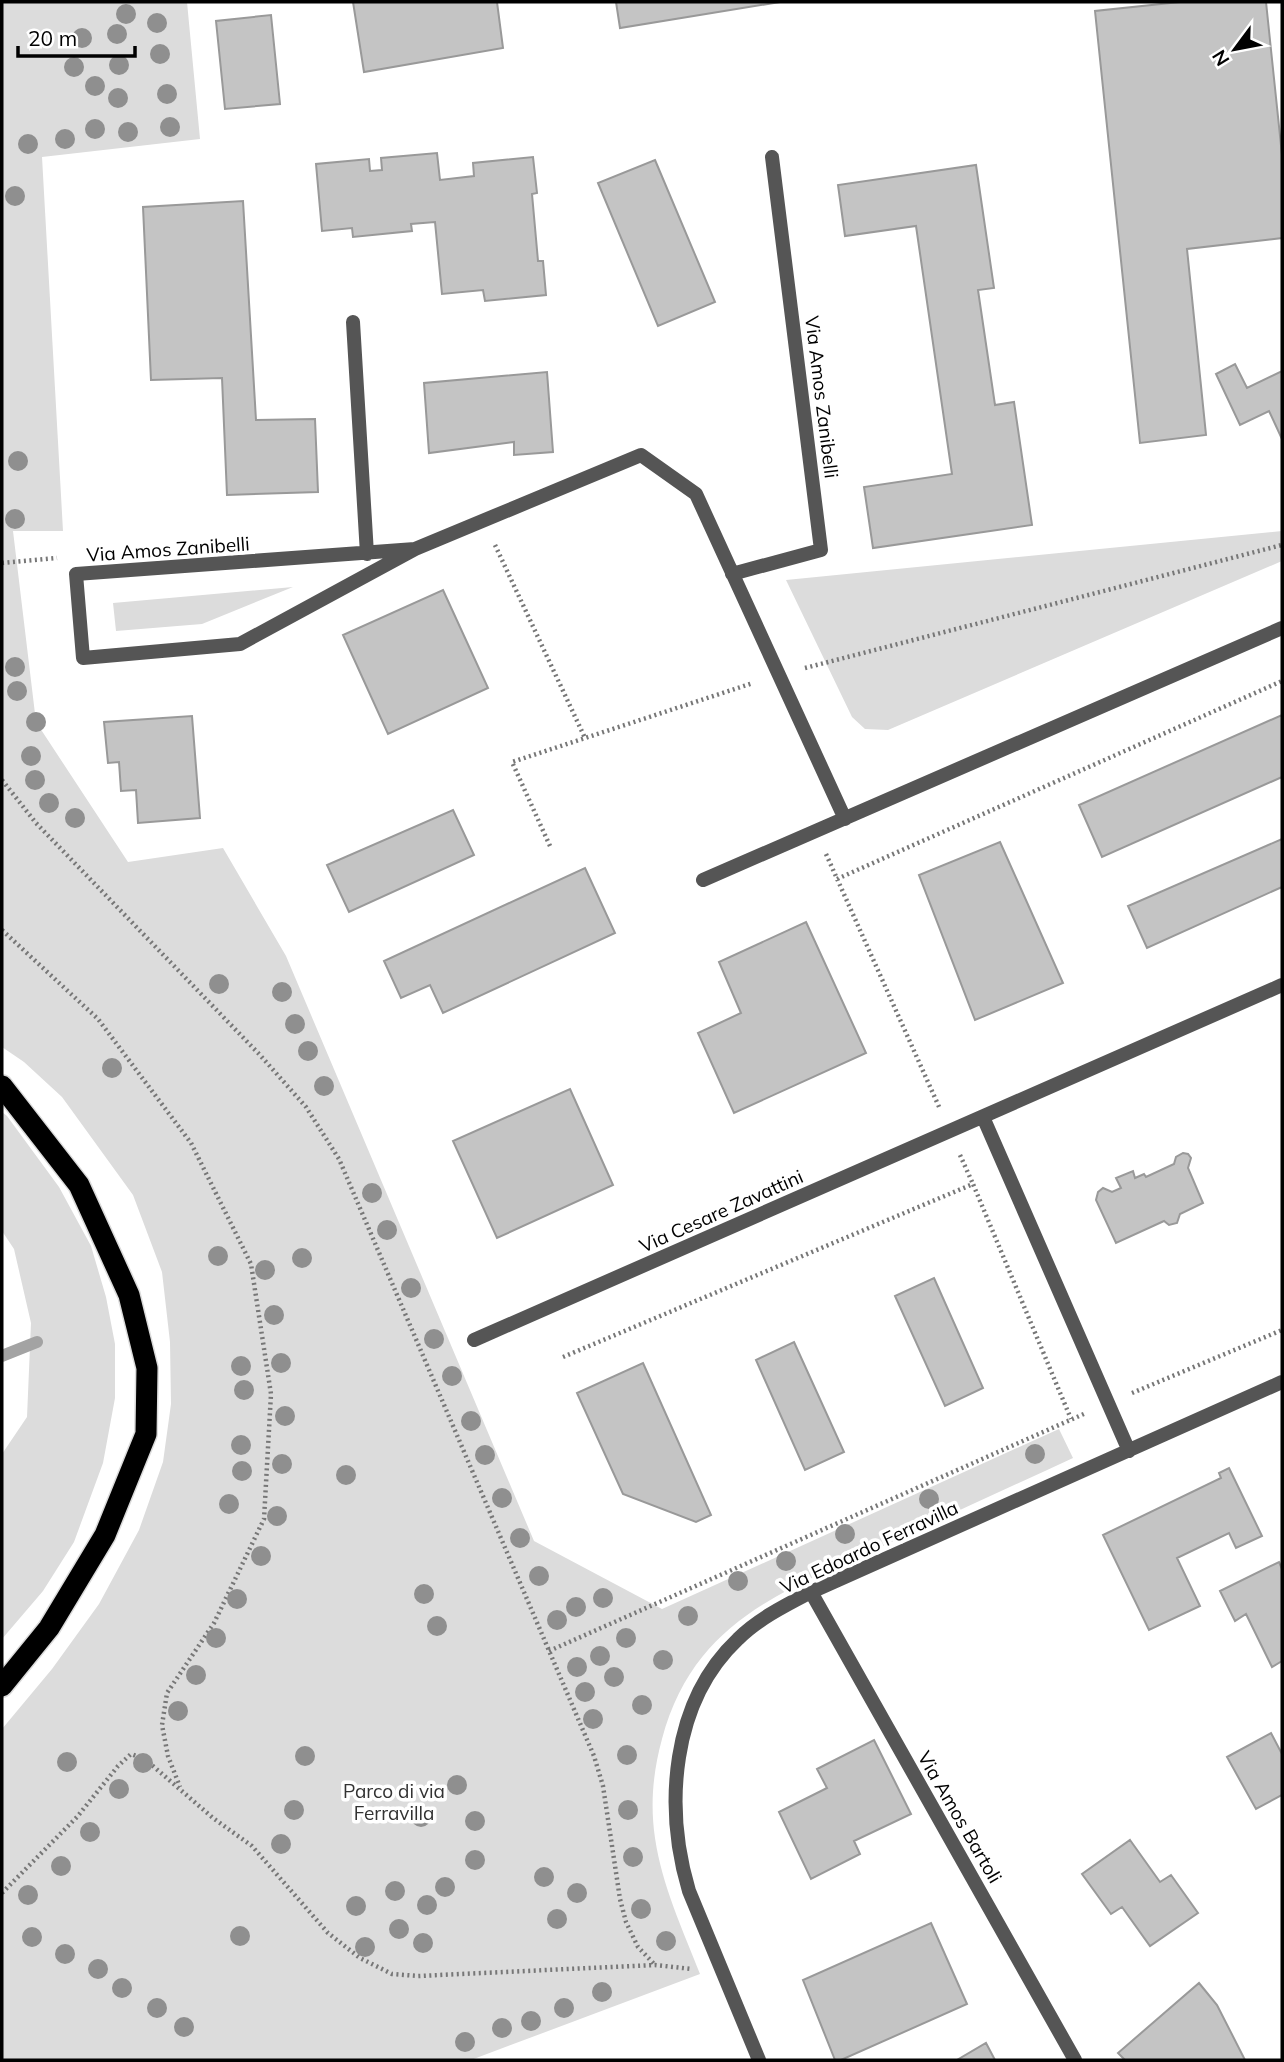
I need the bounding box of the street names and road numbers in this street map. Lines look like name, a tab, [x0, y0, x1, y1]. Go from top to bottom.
street label: Via Amos Zanibelli	[800, 314, 844, 480]
street label: Via Amos Zanibelli	[86, 531, 250, 567]
street label: Via Cesare Zavattini	[635, 1164, 807, 1258]
street label: Via Edoardo Ferravilla	[776, 1495, 962, 1599]
street label: Via Amos Bartoli	[913, 1747, 1007, 1887]

